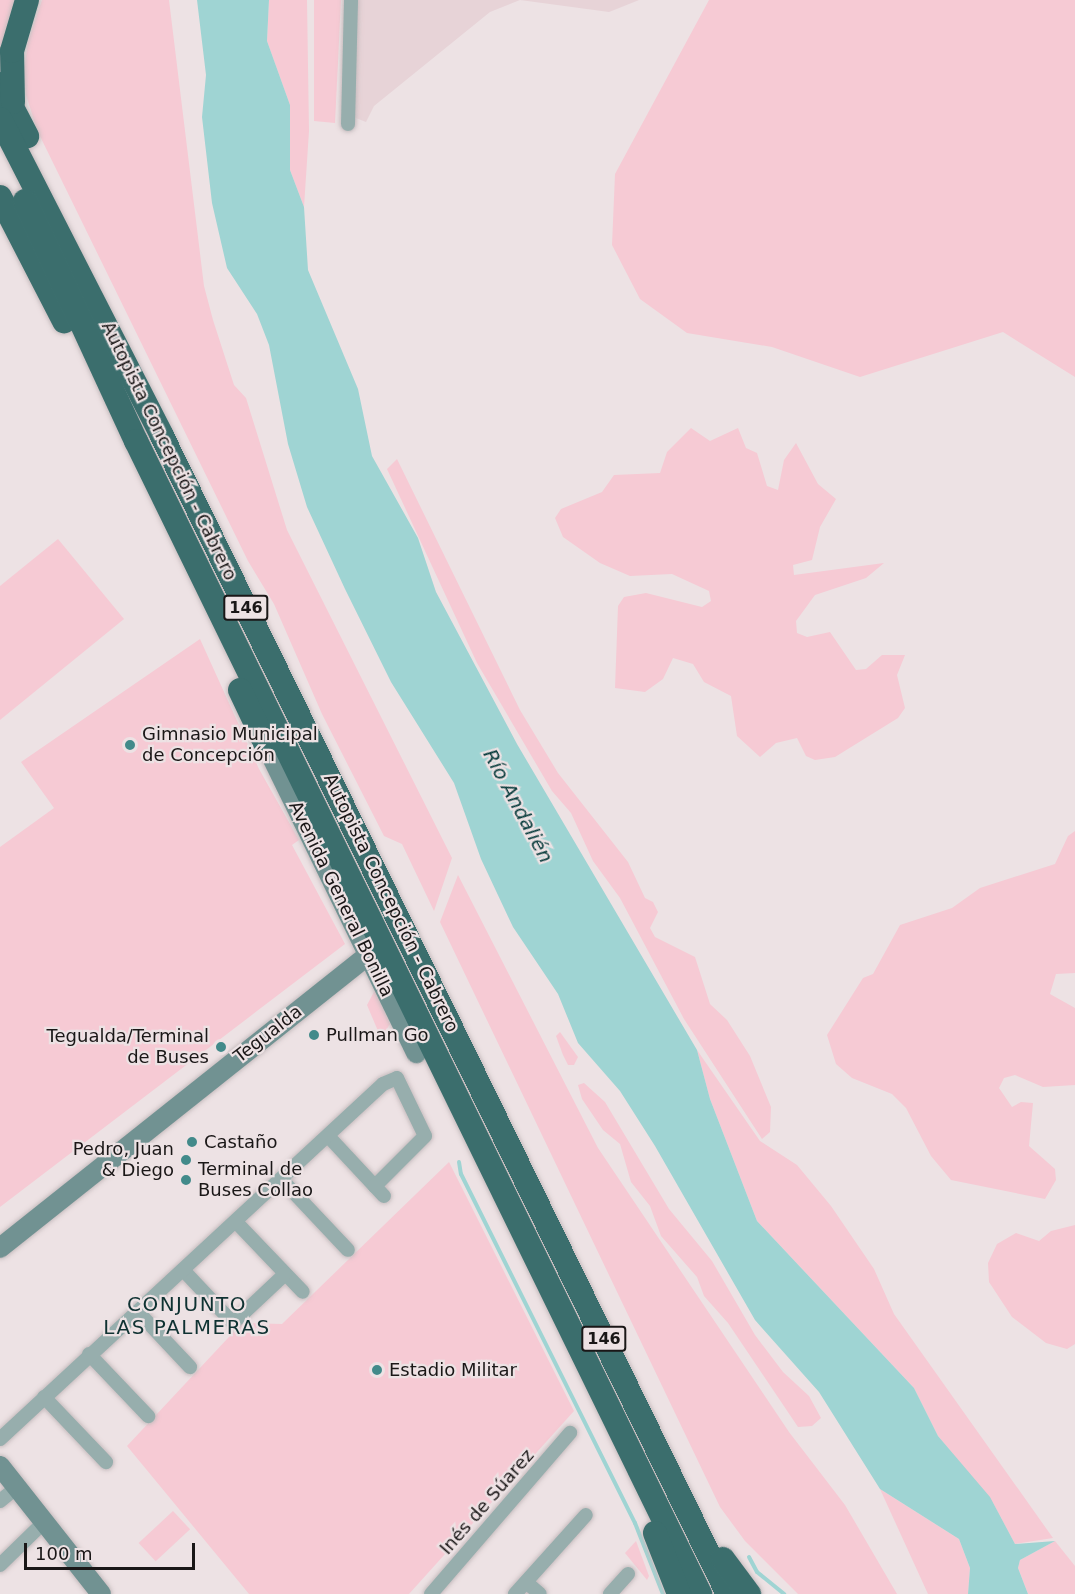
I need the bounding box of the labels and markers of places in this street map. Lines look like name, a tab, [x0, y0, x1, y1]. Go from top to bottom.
place label: Gimnasio Municipal de Concepción	[142, 724, 318, 766]
marker: Gimnasio Municipal de Concepción	[123, 738, 137, 752]
place label: Pullman Go	[326, 1024, 429, 1046]
place label: Tegualda/Terminal de Buses	[47, 1026, 209, 1068]
marker: Pullman Go	[307, 1028, 321, 1042]
marker: Tegualda/Terminal de Buses	[214, 1040, 228, 1054]
place label: Castaño	[204, 1131, 277, 1153]
marker: Castaño	[185, 1135, 199, 1149]
place label: Pedro, Juan & Diego	[73, 1139, 174, 1182]
marker: Pedro, Juan & Diego	[179, 1153, 193, 1167]
place label: Terminal de Buses Collao	[198, 1159, 313, 1202]
marker: Terminal de Buses Collao	[179, 1173, 193, 1187]
place label: Estadio Militar	[389, 1359, 517, 1381]
marker: Estadio Militar	[370, 1363, 384, 1377]

